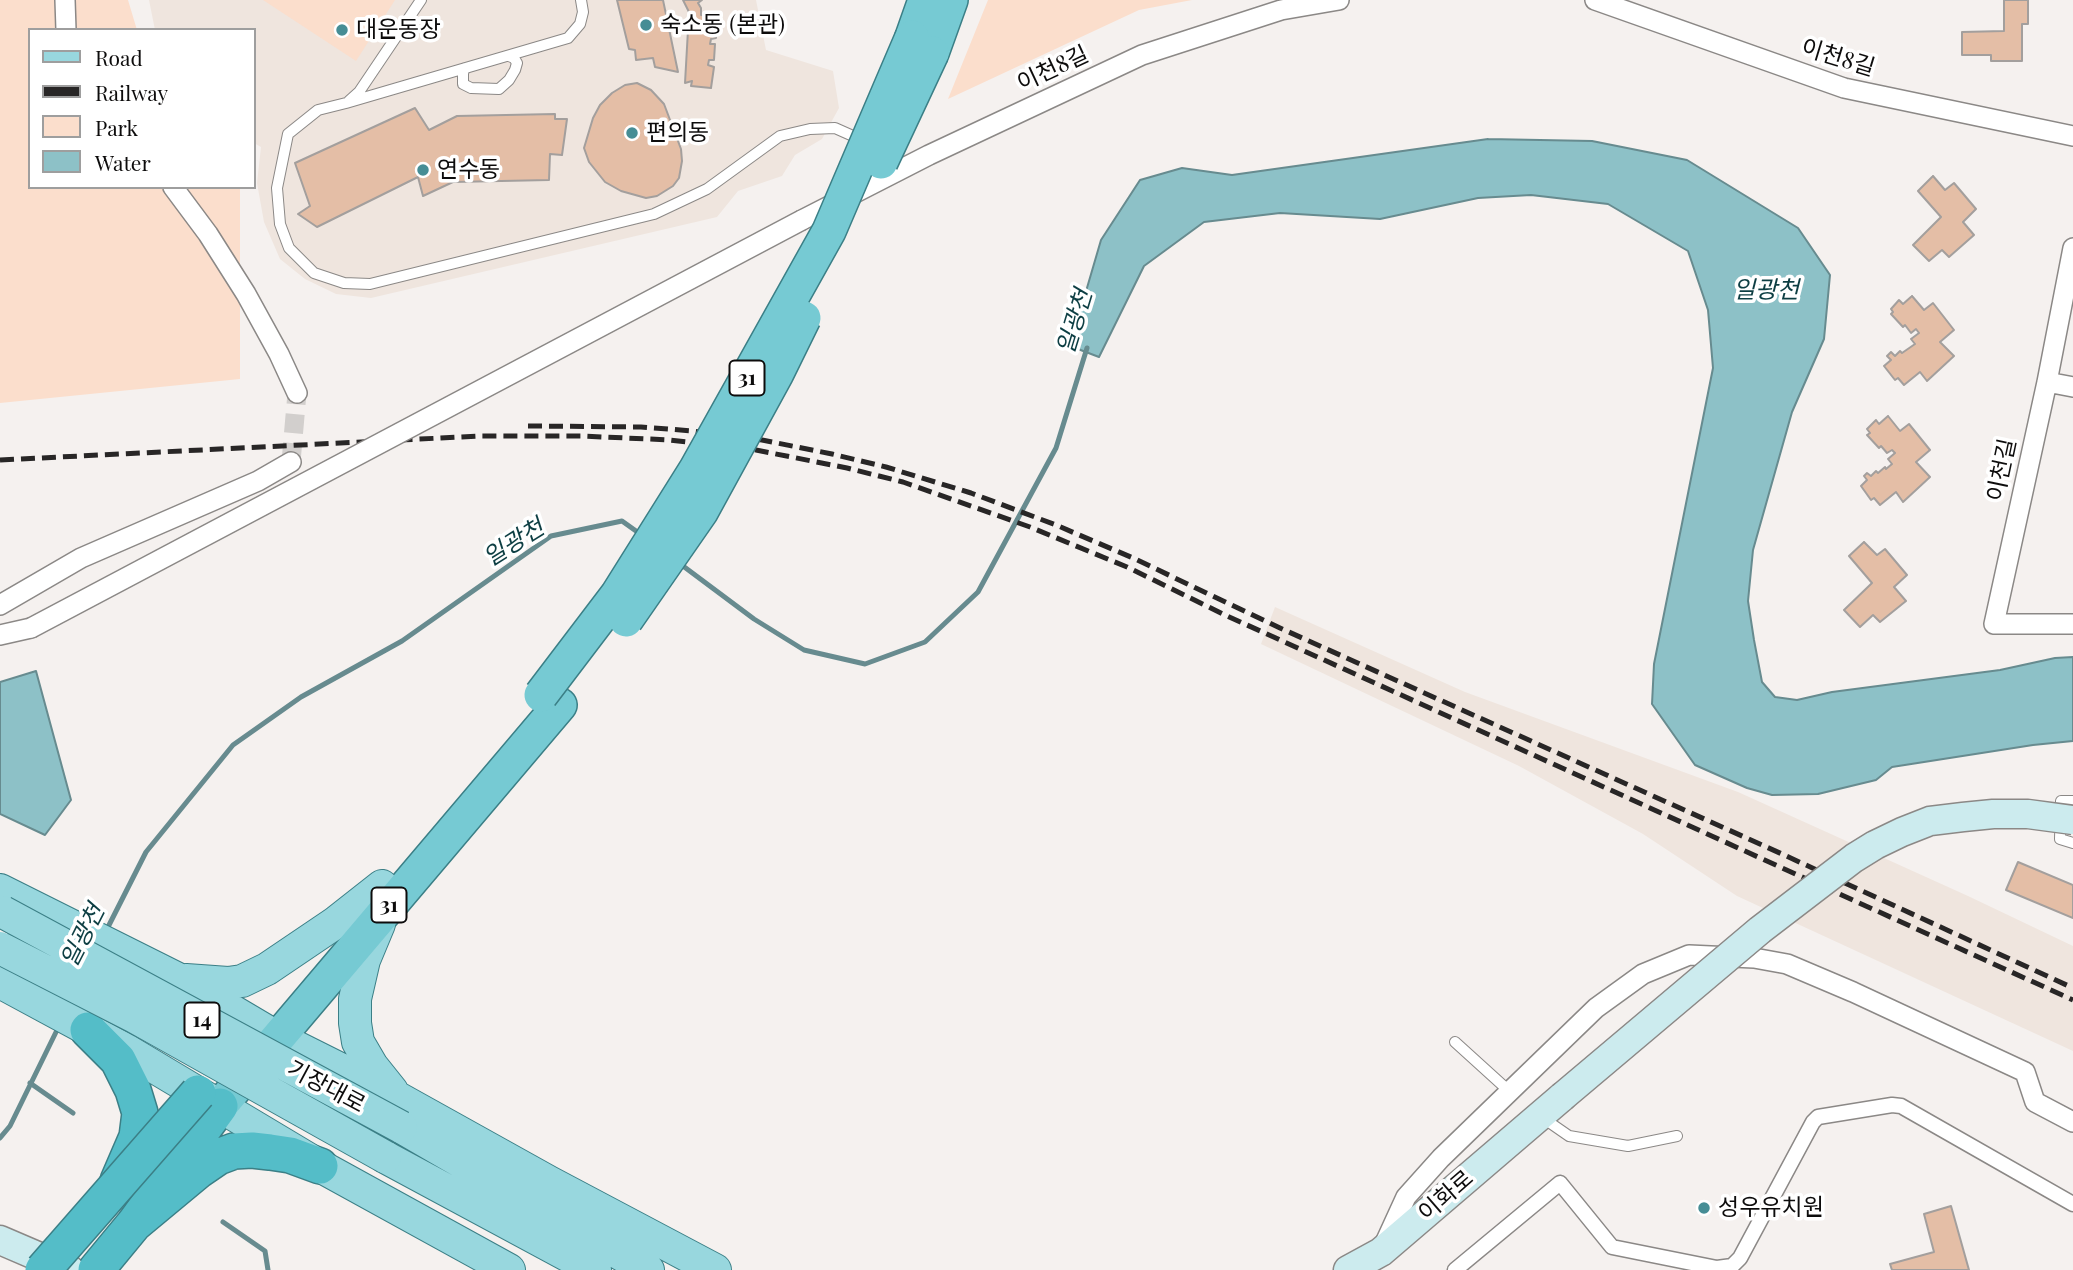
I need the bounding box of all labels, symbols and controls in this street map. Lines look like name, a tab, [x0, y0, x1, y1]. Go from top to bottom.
place label: 숙소동 (본관)	[660, 11, 785, 39]
place label: 대운동장	[356, 16, 441, 44]
marker: 숙소동 (본관)	[638, 17, 654, 33]
marker: 대운동장	[334, 22, 350, 38]
legend	[28, 28, 256, 189]
street label: 이천8길	[1798, 34, 1878, 82]
street label: 이천8길	[1013, 41, 1093, 97]
text: Road	[95, 43, 143, 71]
text: Railway	[95, 78, 168, 106]
text: Park	[95, 113, 138, 141]
place label: 편의동	[646, 119, 709, 147]
marker: 편의동	[624, 125, 640, 141]
text: Water	[95, 148, 151, 176]
place label: 연수동	[437, 156, 500, 184]
marker: 연수동	[415, 162, 431, 178]
water label: 일광천	[1733, 277, 1799, 305]
water label: 일광천	[1052, 286, 1098, 358]
road number: 31	[730, 360, 764, 396]
street label: 이천길	[1982, 436, 2022, 504]
water label: 일광천	[478, 513, 550, 573]
road number: 31	[372, 888, 406, 922]
water label: 일광천	[55, 900, 111, 972]
road number: 14	[184, 1002, 220, 1038]
street label: 기장대로	[282, 1055, 370, 1119]
street label: 이화로	[1413, 1165, 1479, 1227]
place label: 성우유치원	[1718, 1194, 1824, 1222]
marker: 성우유치원	[1696, 1200, 1712, 1216]

